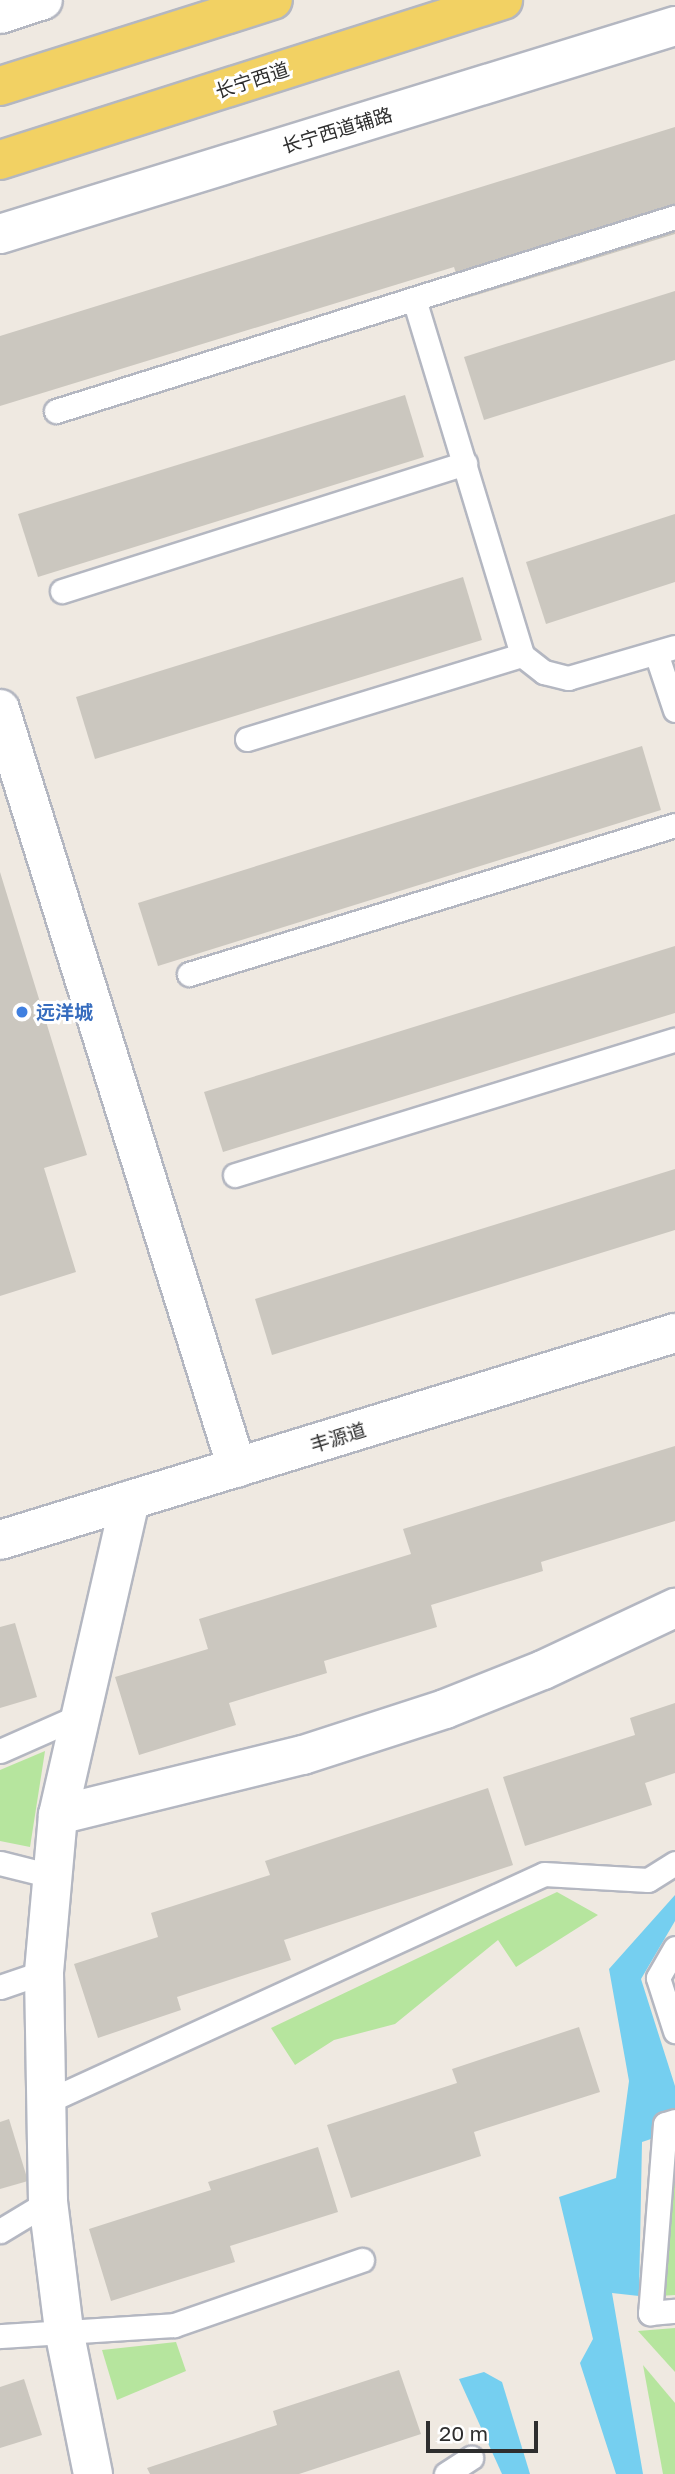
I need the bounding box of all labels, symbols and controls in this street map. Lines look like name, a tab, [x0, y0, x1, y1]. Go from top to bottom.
street label: 长宁西道	[212, 57, 292, 103]
street label: 长宁西道辅路	[279, 102, 395, 158]
place label: 远洋城	[36, 1001, 93, 1023]
marker: 远洋城	[14, 1004, 30, 1020]
street label: 丰源道	[307, 1418, 369, 1456]
scale bar	[430, 2408, 542, 2452]
text: 20 m	[439, 2420, 488, 2446]

